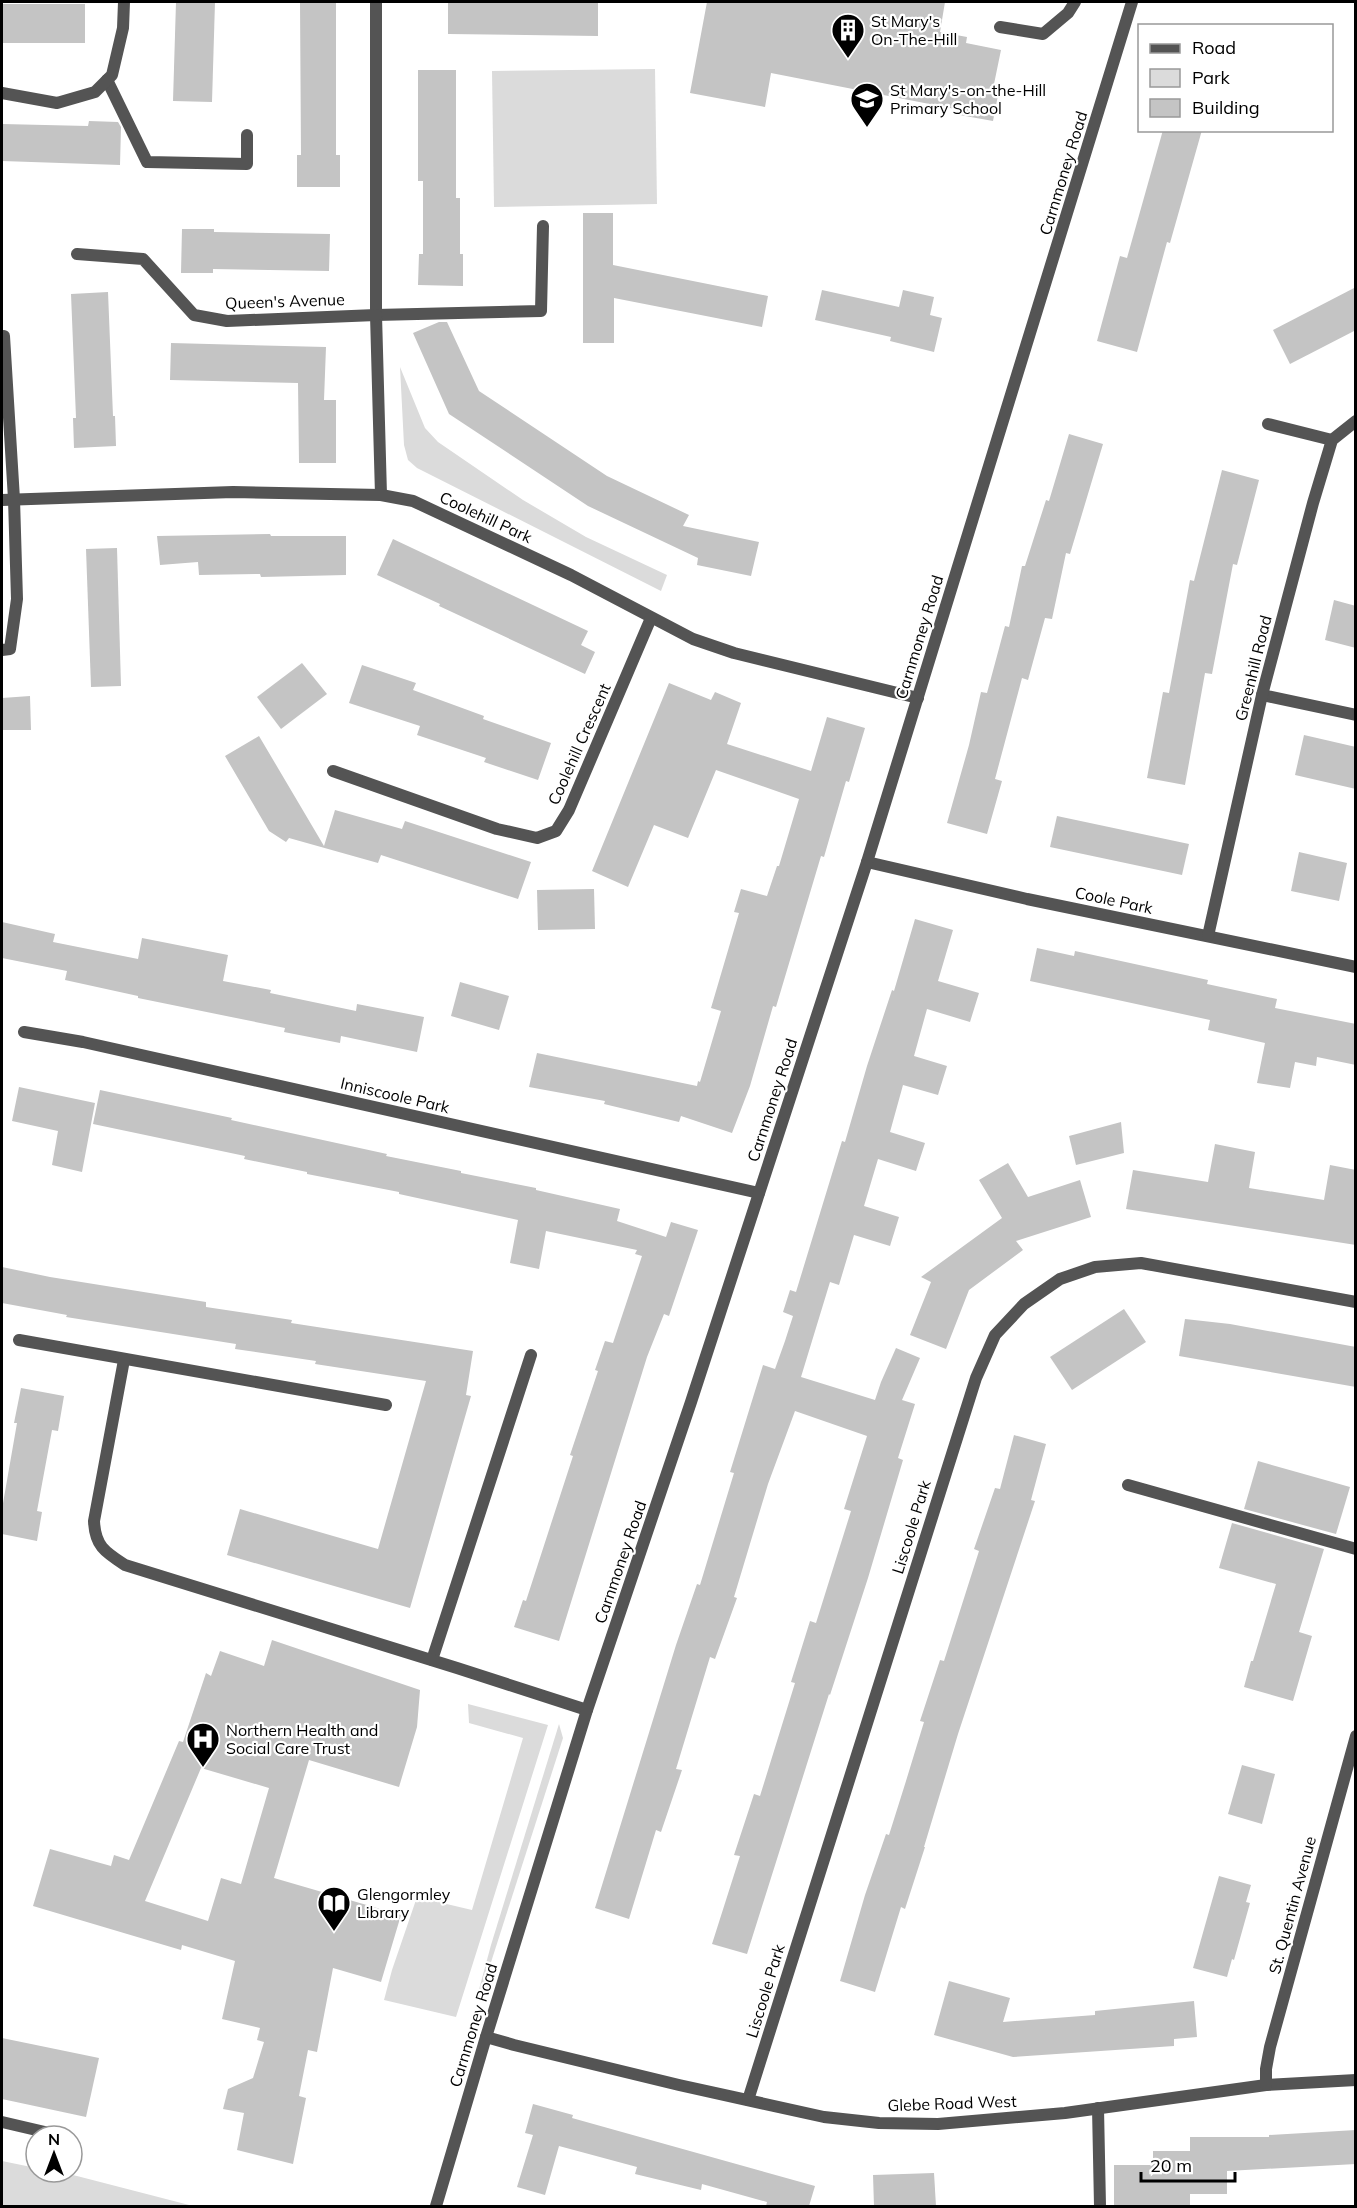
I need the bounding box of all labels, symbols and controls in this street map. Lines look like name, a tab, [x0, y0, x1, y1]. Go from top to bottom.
place label: St Mary's On-The-Hill	[871, 11, 957, 49]
building icon: St Mary's On-The-Hill	[830, 12, 866, 59]
legend	[1138, 24, 1333, 132]
text: Road	[1192, 36, 1236, 59]
text: Park	[1192, 66, 1231, 89]
place label: St Mary's-on-the-Hill Primary School	[890, 80, 1046, 118]
school or university icon: St Mary's-on-the-Hill Primary School	[849, 81, 885, 128]
text: Building	[1192, 96, 1260, 119]
street label: Carnmoney Road	[1035, 109, 1091, 237]
street label: Queen's Avenue	[225, 289, 345, 313]
street label: Coolehill Park	[437, 487, 536, 547]
street label: Carnmoney Road	[891, 573, 947, 701]
street label: Greenhill Road	[1230, 613, 1276, 723]
street label: Coolehill Crescent	[543, 680, 615, 808]
street label: Coole Park	[1073, 882, 1155, 918]
street label: Carnmoney Road	[743, 1036, 801, 1164]
street label: Inniscoole Park	[339, 1073, 452, 1117]
street label: Liscoole Park	[887, 1477, 935, 1576]
street label: Carnmoney Road	[590, 1498, 650, 1626]
place label: Northern Health and Social Care Trust	[226, 1720, 378, 1758]
hospital icon: Northern Health and Social Care Trust	[185, 1721, 221, 1768]
street label: St. Quentin Avenue	[1264, 1834, 1320, 1976]
place label: Glengormley Library	[357, 1884, 451, 1922]
library icon: Glengormley Library	[316, 1885, 352, 1932]
street label: Liscoole Park	[741, 1941, 789, 2040]
street label: Carnmoney Road	[445, 1961, 501, 2089]
street label: Glebe Road West	[887, 2091, 1017, 2115]
north arrow	[24, 2124, 84, 2184]
text: N	[48, 2129, 60, 2149]
scale bar	[1141, 2145, 1236, 2183]
text: 20 m	[1150, 2154, 1192, 2177]

